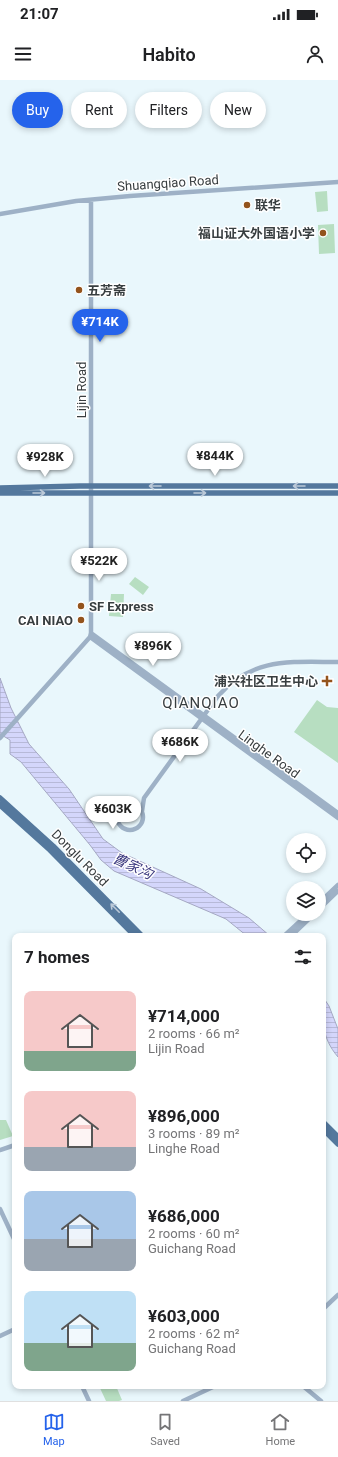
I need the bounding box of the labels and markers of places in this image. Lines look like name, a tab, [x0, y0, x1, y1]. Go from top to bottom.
place label: 联华	[255, 198, 281, 213]
marker: 联华	[242, 200, 252, 210]
place label: 福山证大外国语小学	[198, 226, 315, 241]
marker: 福山证大外国语小学	[318, 228, 328, 238]
place label: 五芳斋	[87, 283, 126, 298]
marker: 五芳斋	[74, 285, 84, 295]
pin: ¥714K	[72, 309, 128, 343]
pin: ¥844K	[187, 443, 243, 477]
pin: ¥928K	[17, 444, 73, 478]
pin: ¥522K	[71, 548, 127, 582]
place label: SF Express	[89, 599, 154, 614]
marker: SF Express	[76, 601, 86, 611]
place label: CAI NIAO	[18, 613, 73, 628]
marker: CAI NIAO	[76, 615, 86, 625]
pin: ¥896K	[125, 633, 181, 667]
place label: 浦兴社区卫生中心	[214, 674, 318, 689]
marker: 浦兴社区卫生中心	[321, 675, 333, 687]
pin: ¥686K	[152, 729, 208, 763]
pin: ¥603K	[85, 796, 141, 830]

